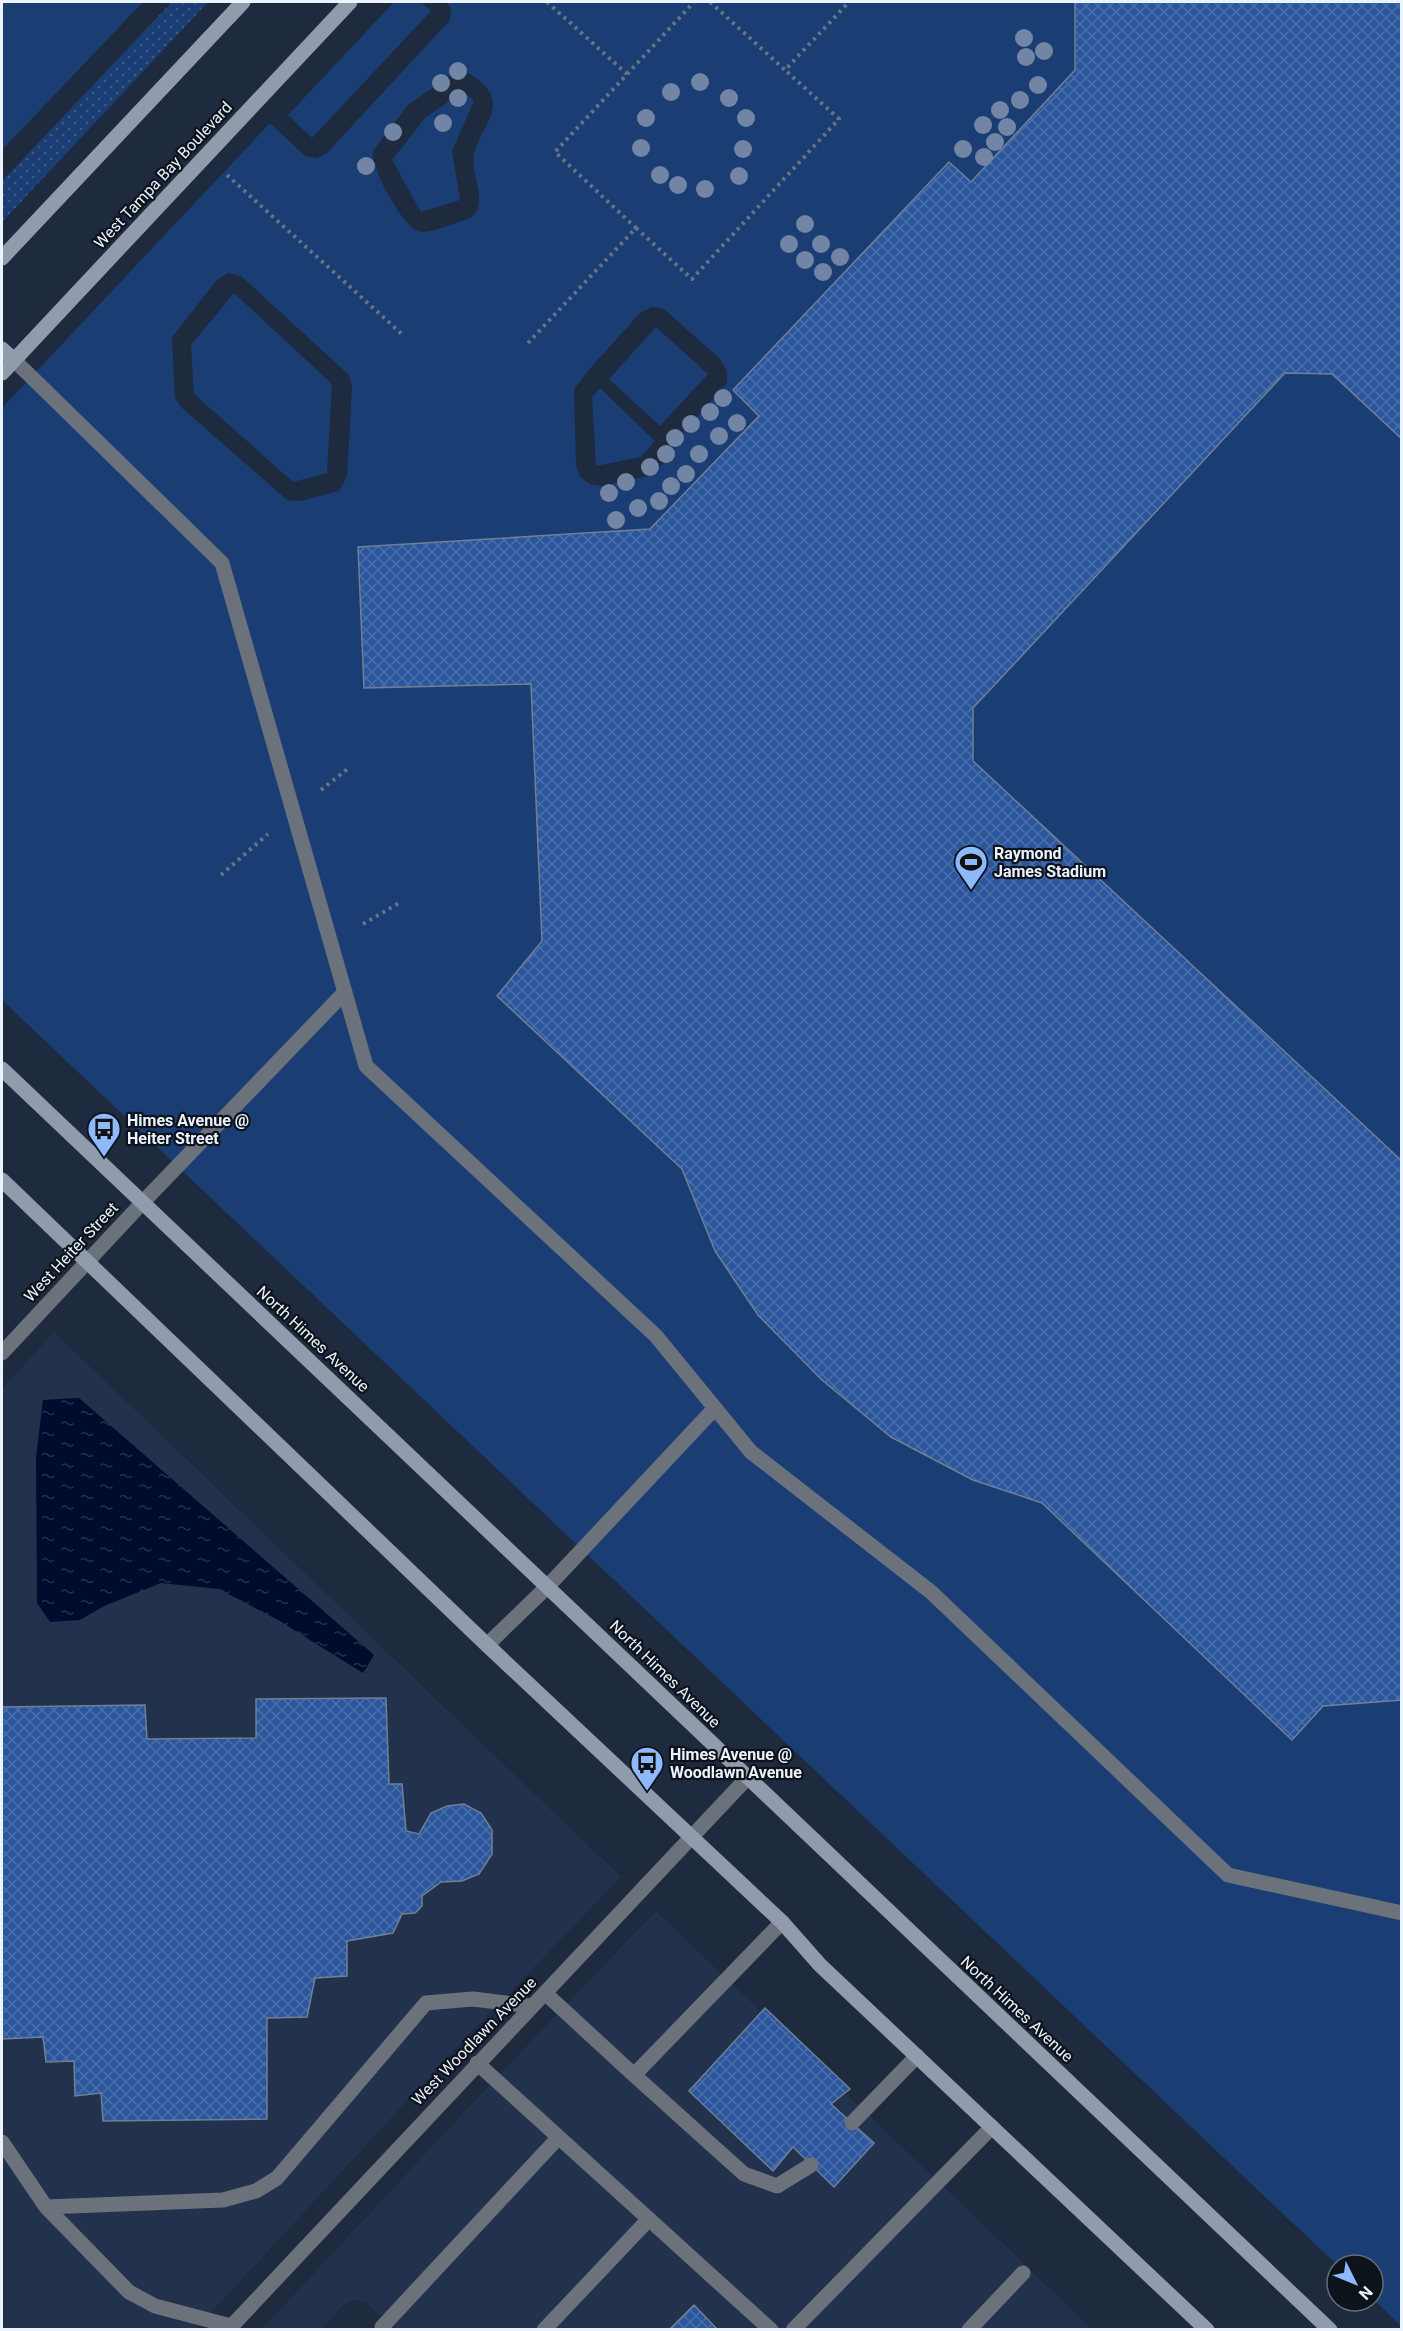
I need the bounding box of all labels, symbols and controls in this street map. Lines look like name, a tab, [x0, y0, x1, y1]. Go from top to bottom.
street label: West Tampa Bay Boulevard	[90, 98, 236, 252]
sports icon: Raymond James Stadium	[953, 844, 989, 891]
place label: Raymond James Stadium	[994, 844, 1106, 881]
bus stop icon: Himes Avenue @ Heiter Street	[86, 1111, 122, 1158]
place label: Himes Avenue @ Heiter Street	[127, 1111, 249, 1148]
street label: West Heiter Street	[20, 1198, 122, 1306]
street label: North Himes Avenue	[253, 1282, 373, 1396]
street label: North Himes Avenue	[606, 1616, 724, 1732]
bus stop icon: Himes Avenue @ Woodlawn Avenue	[629, 1745, 665, 1792]
place label: Himes Avenue @ Woodlawn Avenue	[670, 1745, 802, 1782]
street label: North Himes Avenue	[957, 1952, 1077, 2066]
street label: West Woodlawn Avenue	[408, 1973, 540, 2109]
north arrow	[1325, 2253, 1385, 2313]
text: N	[1355, 2282, 1376, 2303]

